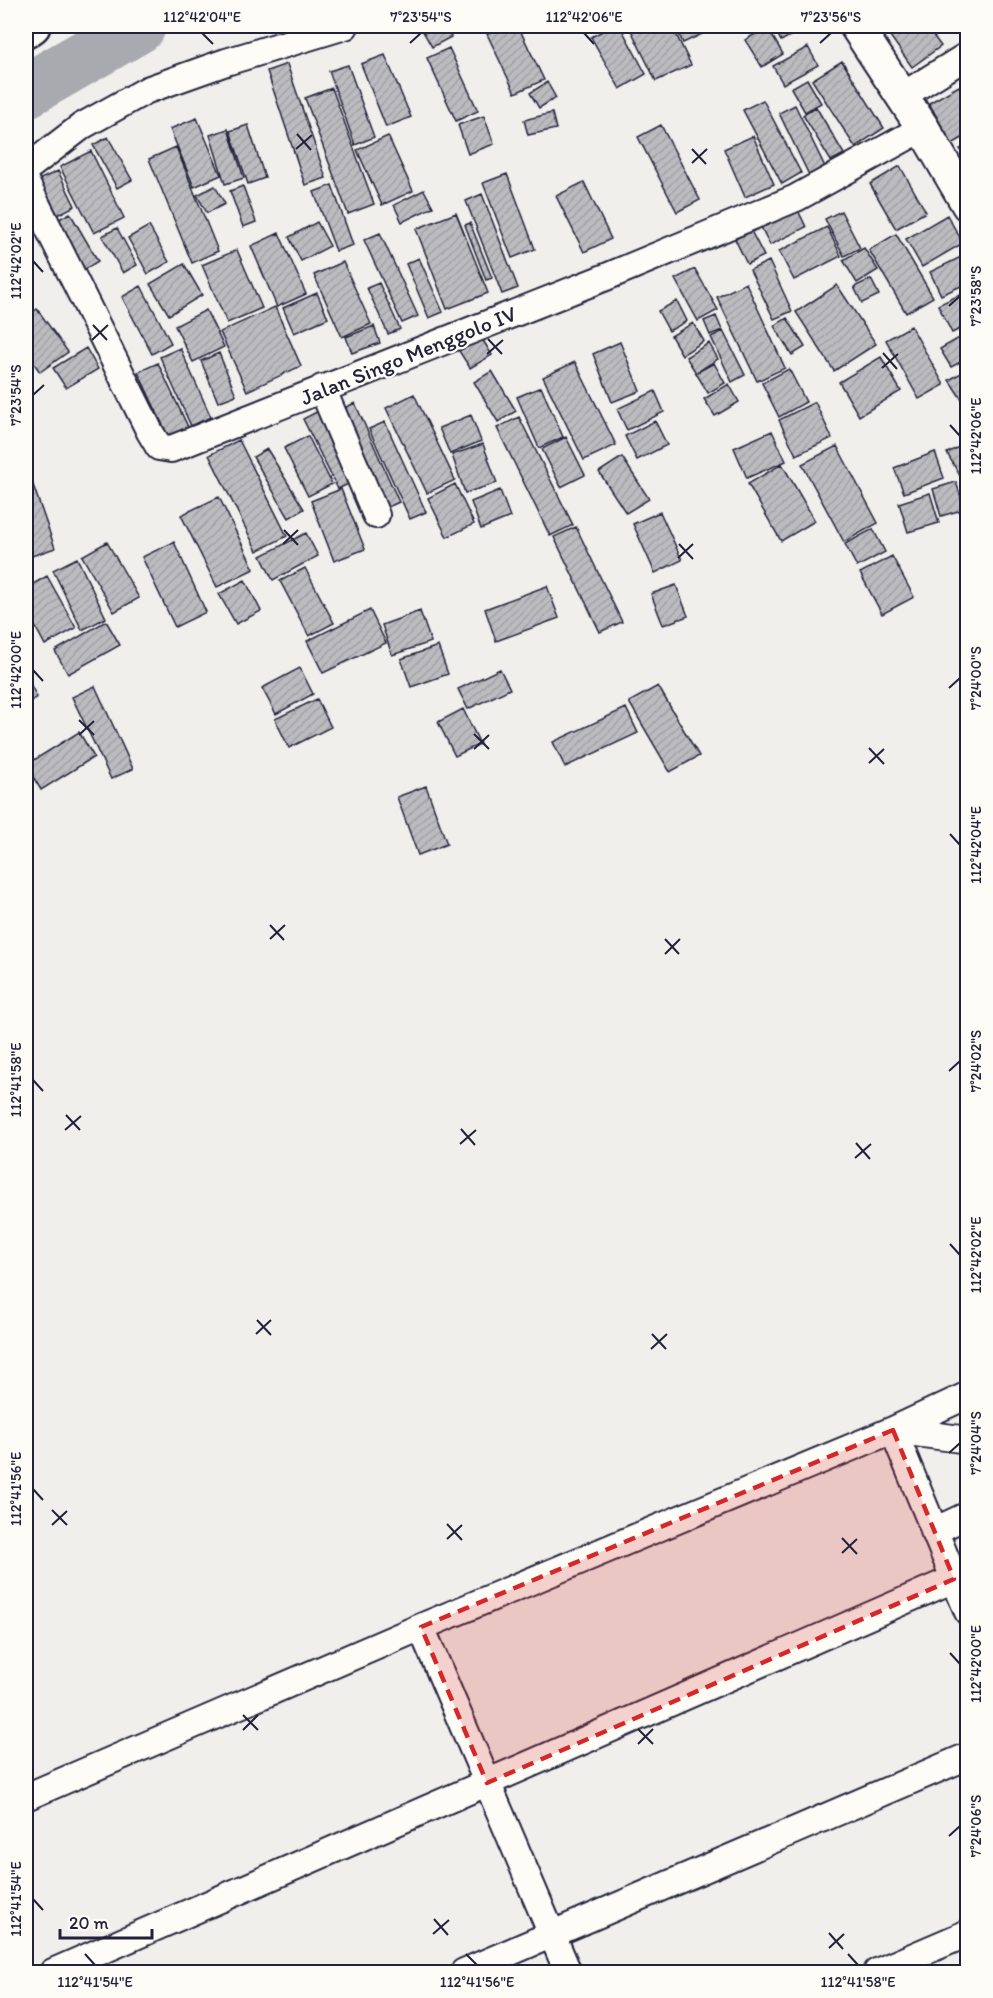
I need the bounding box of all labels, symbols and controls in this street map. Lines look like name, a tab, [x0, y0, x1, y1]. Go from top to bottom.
text: 112°42'04"E	[163, 8, 241, 26]
text: 7°23'54"S	[390, 8, 452, 26]
text: 112°42'06"E	[546, 8, 622, 26]
text: 7°23'56"S	[801, 8, 861, 26]
text: 112°42'02"E	[7, 223, 25, 299]
text: 7°23'58"S	[967, 266, 985, 326]
street label: Jalan Singo Menggolo IV	[296, 300, 520, 411]
text: 7°23'54"S	[7, 364, 25, 426]
text: 112°42'06"E	[967, 398, 985, 474]
text: 112°42'00"E	[7, 631, 25, 709]
text: 7°24'00"S	[967, 646, 985, 710]
text: 112°42'04"E	[967, 806, 985, 884]
text: 7°24'02"S	[967, 1030, 985, 1092]
text: 112°41'58"E	[7, 1043, 25, 1117]
text: 112°42'02"E	[967, 1217, 985, 1293]
text: 7°24'04"S	[967, 1411, 985, 1475]
text: 112°41'56"E	[7, 1452, 25, 1526]
text: 112°42'00"E	[967, 1625, 985, 1703]
text: 7°24'06"S	[967, 1795, 985, 1857]
text: 112°41'54"E	[7, 1861, 25, 1937]
scale bar	[60, 1902, 152, 1940]
text: 20 m	[69, 1912, 109, 1934]
text: 112°41'54"E	[57, 1973, 133, 1991]
text: 112°41'56"E	[440, 1973, 514, 1991]
text: 112°41'58"E	[821, 1973, 895, 1991]

